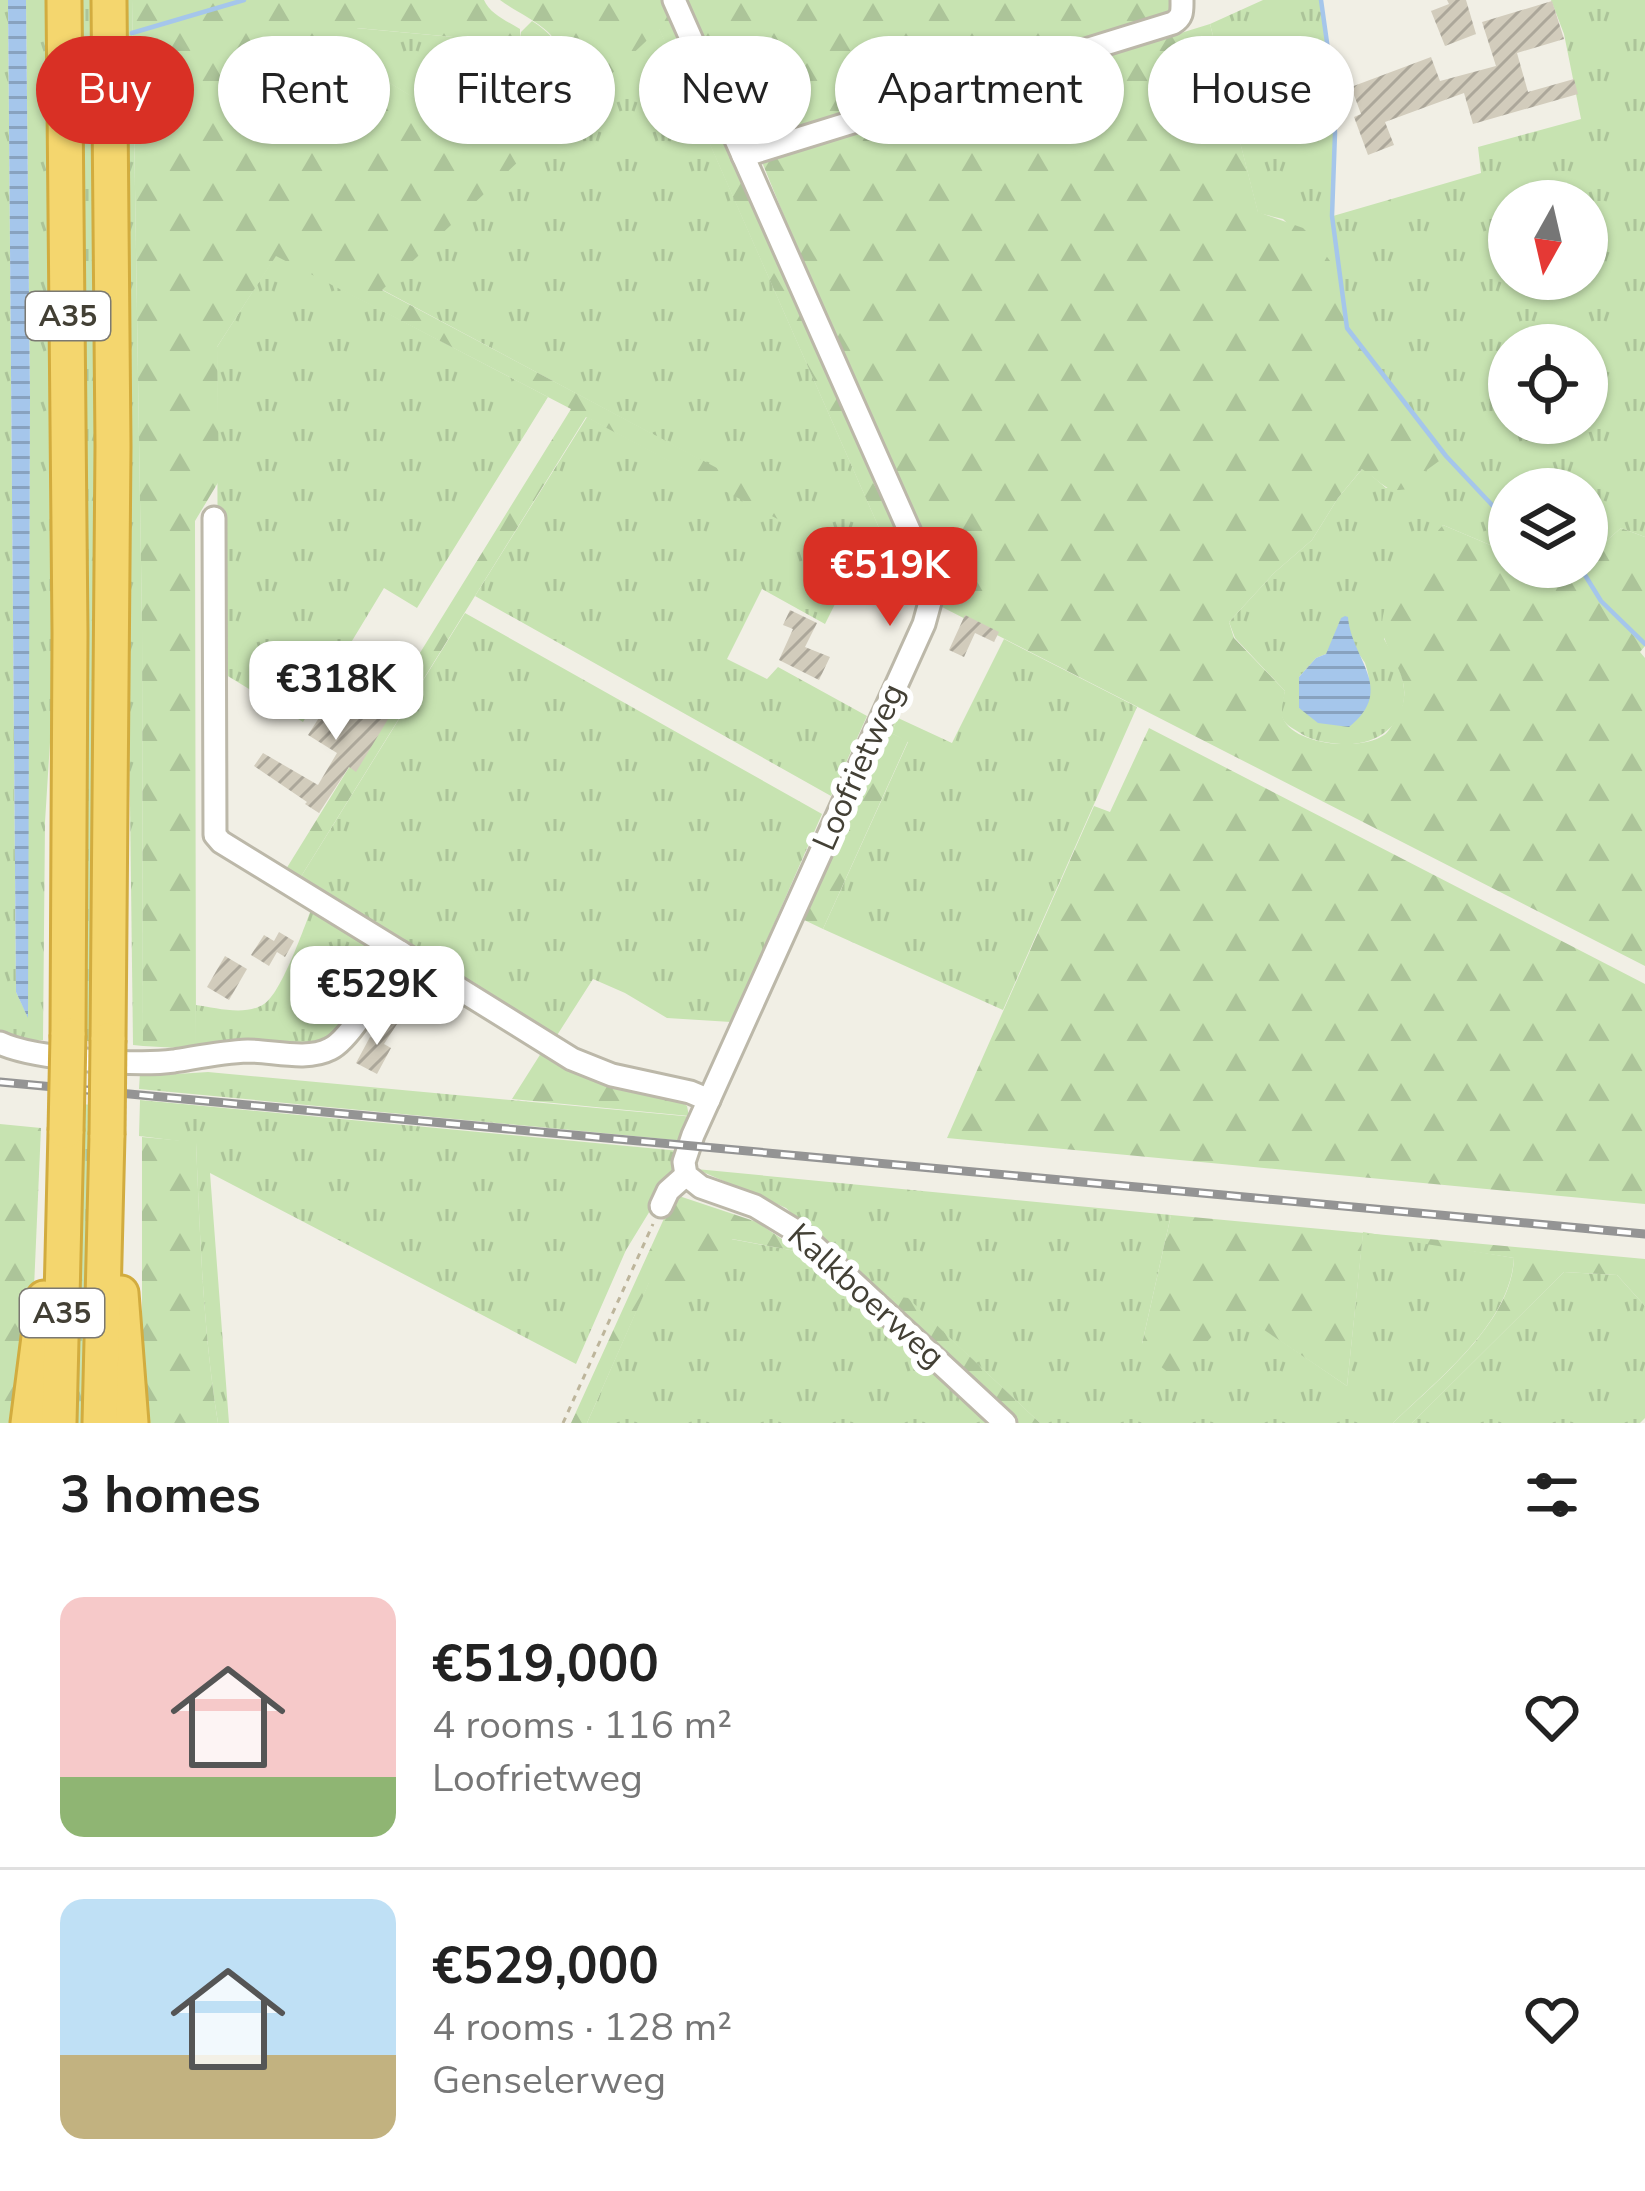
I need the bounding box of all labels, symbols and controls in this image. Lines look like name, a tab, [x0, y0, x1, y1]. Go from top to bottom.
chip: Buy	[36, 36, 194, 144]
chip: Rent	[218, 36, 390, 144]
chip: Filters	[414, 36, 615, 144]
chip: New	[639, 36, 811, 144]
chip: Apartment	[835, 36, 1124, 144]
chip: House	[1148, 36, 1354, 144]
north arrow	[1488, 180, 1608, 300]
map controls	[1488, 180, 1608, 588]
road number: A35	[26, 292, 110, 340]
button: locate	[1488, 324, 1608, 444]
button: layers	[1488, 468, 1608, 588]
pin: €519K	[806, 527, 974, 629]
text: €519K	[830, 539, 950, 592]
pin: €318K	[252, 641, 420, 743]
text: €318K	[276, 653, 396, 706]
street label: Loofrietweg	[802, 676, 916, 858]
pin: €529K	[293, 946, 461, 1048]
text: €529K	[317, 958, 437, 1011]
street label: Kalkboerweg	[778, 1213, 954, 1379]
road number: A35	[20, 1289, 104, 1337]
text: 3 homes	[60, 1460, 261, 1530]
icon: filters	[1519, 1462, 1585, 1528]
text: €519,000	[432, 1629, 659, 1699]
icon: home	[156, 1645, 300, 1789]
icon: heart	[1519, 1684, 1585, 1750]
text: 4 rooms · 116 m²	[432, 1699, 732, 1752]
text: Loofrietweg	[432, 1752, 643, 1805]
text: €529,000	[432, 1931, 659, 2001]
icon: home	[156, 1947, 300, 2091]
icon: heart	[1519, 1986, 1585, 2052]
text: 4 rooms · 128 m²	[432, 2001, 732, 2054]
text: Genselerweg	[432, 2054, 666, 2107]

